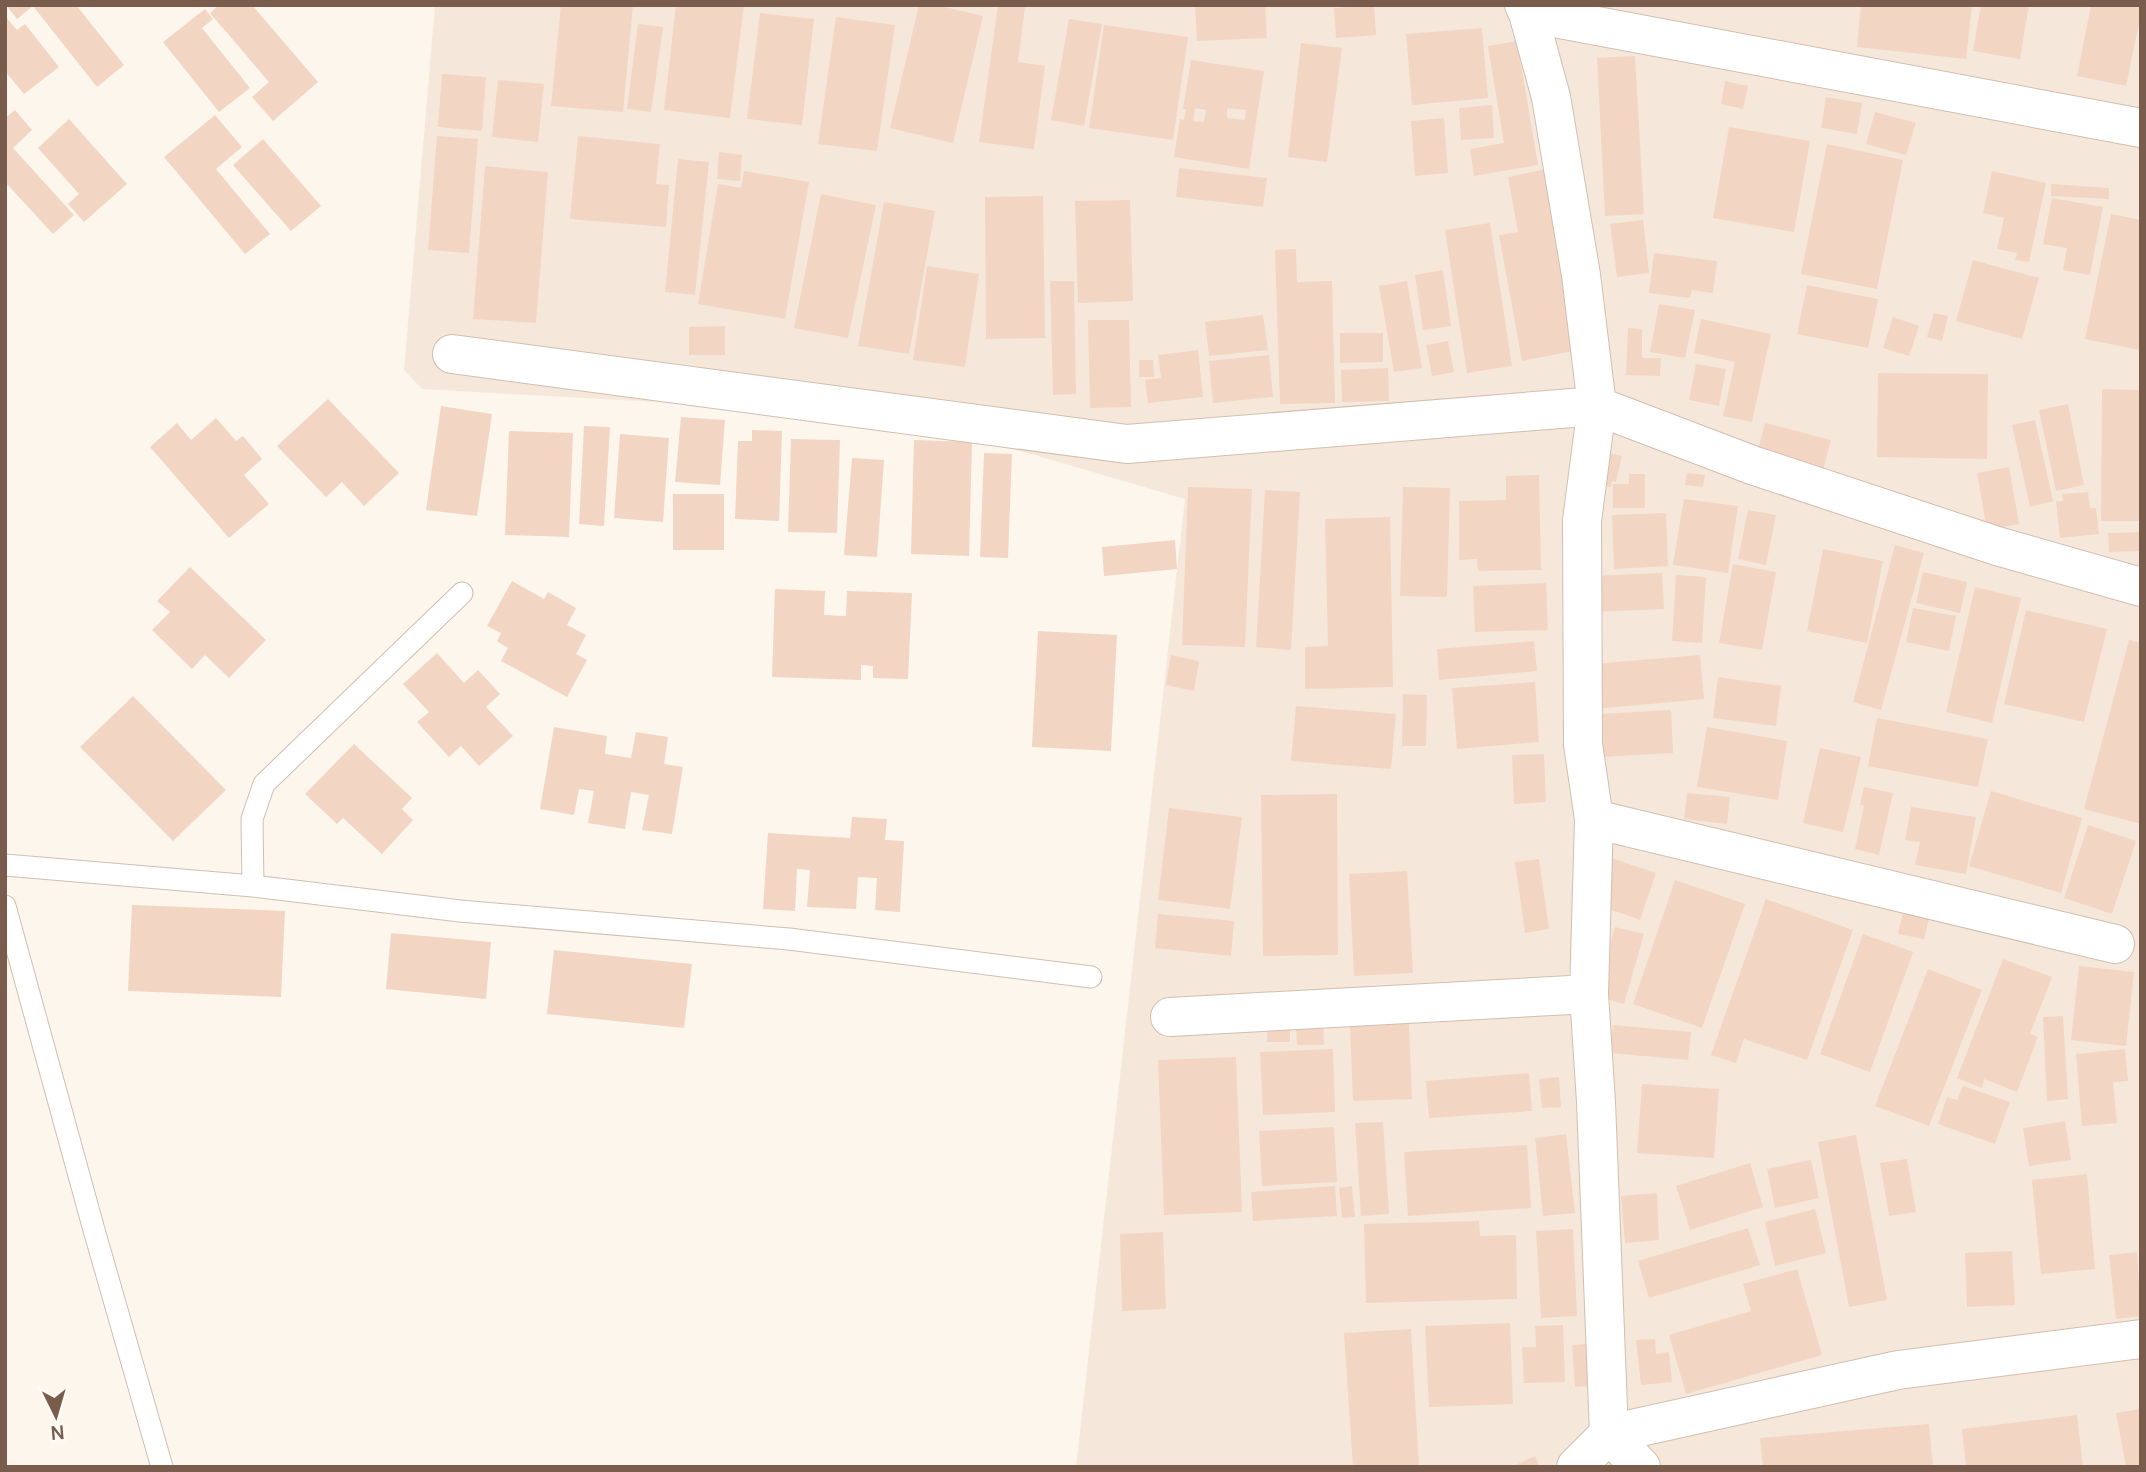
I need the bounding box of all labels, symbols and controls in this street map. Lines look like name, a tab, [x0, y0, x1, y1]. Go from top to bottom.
north arrow	[21, 1381, 91, 1451]
text: N	[50, 1419, 65, 1446]

